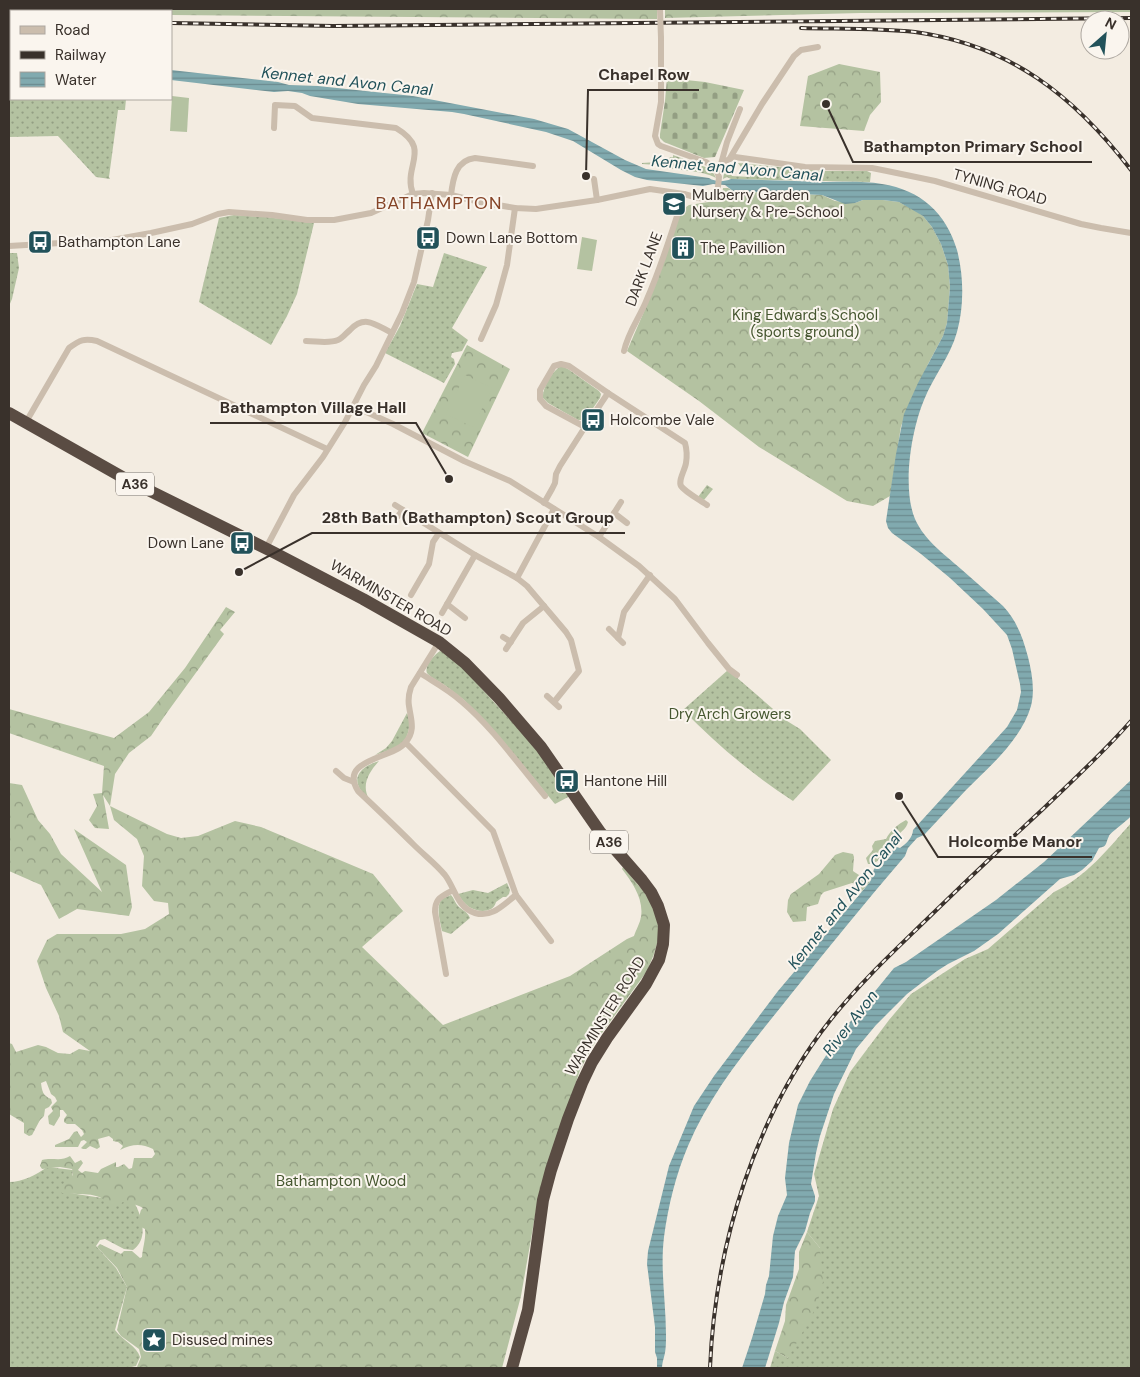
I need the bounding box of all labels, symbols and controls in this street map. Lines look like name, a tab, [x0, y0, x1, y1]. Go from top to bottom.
legend	[10, 10, 172, 100]
north arrow	[1080, 10, 1130, 60]
text: N	[1102, 13, 1120, 34]
text: Road	[55, 20, 90, 40]
text: Railway	[55, 45, 107, 65]
callout: Chapel Row	[588, 59, 699, 90]
water label: Kennet and Avon Canal	[260, 62, 434, 100]
text: Chapel Row	[598, 64, 690, 85]
text: Water	[55, 70, 97, 90]
callout: Bathampton Primary School	[853, 131, 1092, 162]
text: Bathampton Primary School	[863, 136, 1083, 157]
water label: Kennet and Avon Canal	[650, 150, 824, 186]
street label: TYNING ROAD	[951, 164, 1049, 210]
place label: Mulberry Garden Nursery & Pre-School	[692, 185, 843, 222]
district label: BATHAMPTON	[376, 191, 502, 215]
school or university icon: Mulberry Garden Nursery & Pre-School	[661, 191, 687, 217]
bus stop icon: Down Lane Bottom	[415, 225, 441, 251]
place label: Down Lane Bottom	[446, 228, 578, 248]
bus stop icon: Bathampton Lane	[27, 229, 53, 255]
street label: DARK LANE	[621, 229, 667, 309]
place label: Bathampton Lane	[58, 232, 180, 252]
building icon: The Pavillion	[670, 235, 696, 261]
place label: The Pavillion	[700, 238, 785, 258]
park label: King Edward's School (sports ground)	[732, 305, 878, 342]
callout: Bathampton Village Hall	[210, 392, 416, 423]
text: Bathampton Village Hall	[220, 397, 406, 418]
bus stop icon: Holcombe Vale	[580, 407, 606, 433]
place label: Holcombe Vale	[610, 410, 714, 430]
road number: A36	[116, 472, 154, 496]
callout: 28th Bath (Bathampton) Scout Group	[312, 502, 625, 533]
text: 28th Bath (Bathampton) Scout Group	[322, 507, 614, 528]
bus stop icon: Down Lane	[229, 530, 255, 556]
place label: Down Lane	[148, 533, 224, 553]
street label: WARMINSTER ROAD	[327, 555, 455, 641]
park label: Dry Arch Growers	[669, 704, 791, 724]
bus stop icon: Hantone Hill	[554, 768, 580, 794]
place label: Hantone Hill	[584, 771, 667, 791]
water label: Kennet and Avon Canal	[783, 826, 907, 973]
callout: Holcombe Manor	[938, 826, 1092, 857]
road number: A36	[590, 830, 628, 854]
text: Holcombe Manor	[948, 831, 1082, 852]
street label: WARMINSTER ROAD	[560, 953, 650, 1079]
water label: River Avon	[818, 986, 882, 1060]
park label: Bathampton Wood	[276, 1171, 406, 1191]
place icon: Disused mines	[141, 1327, 167, 1353]
place label: Disused mines	[172, 1330, 273, 1350]

